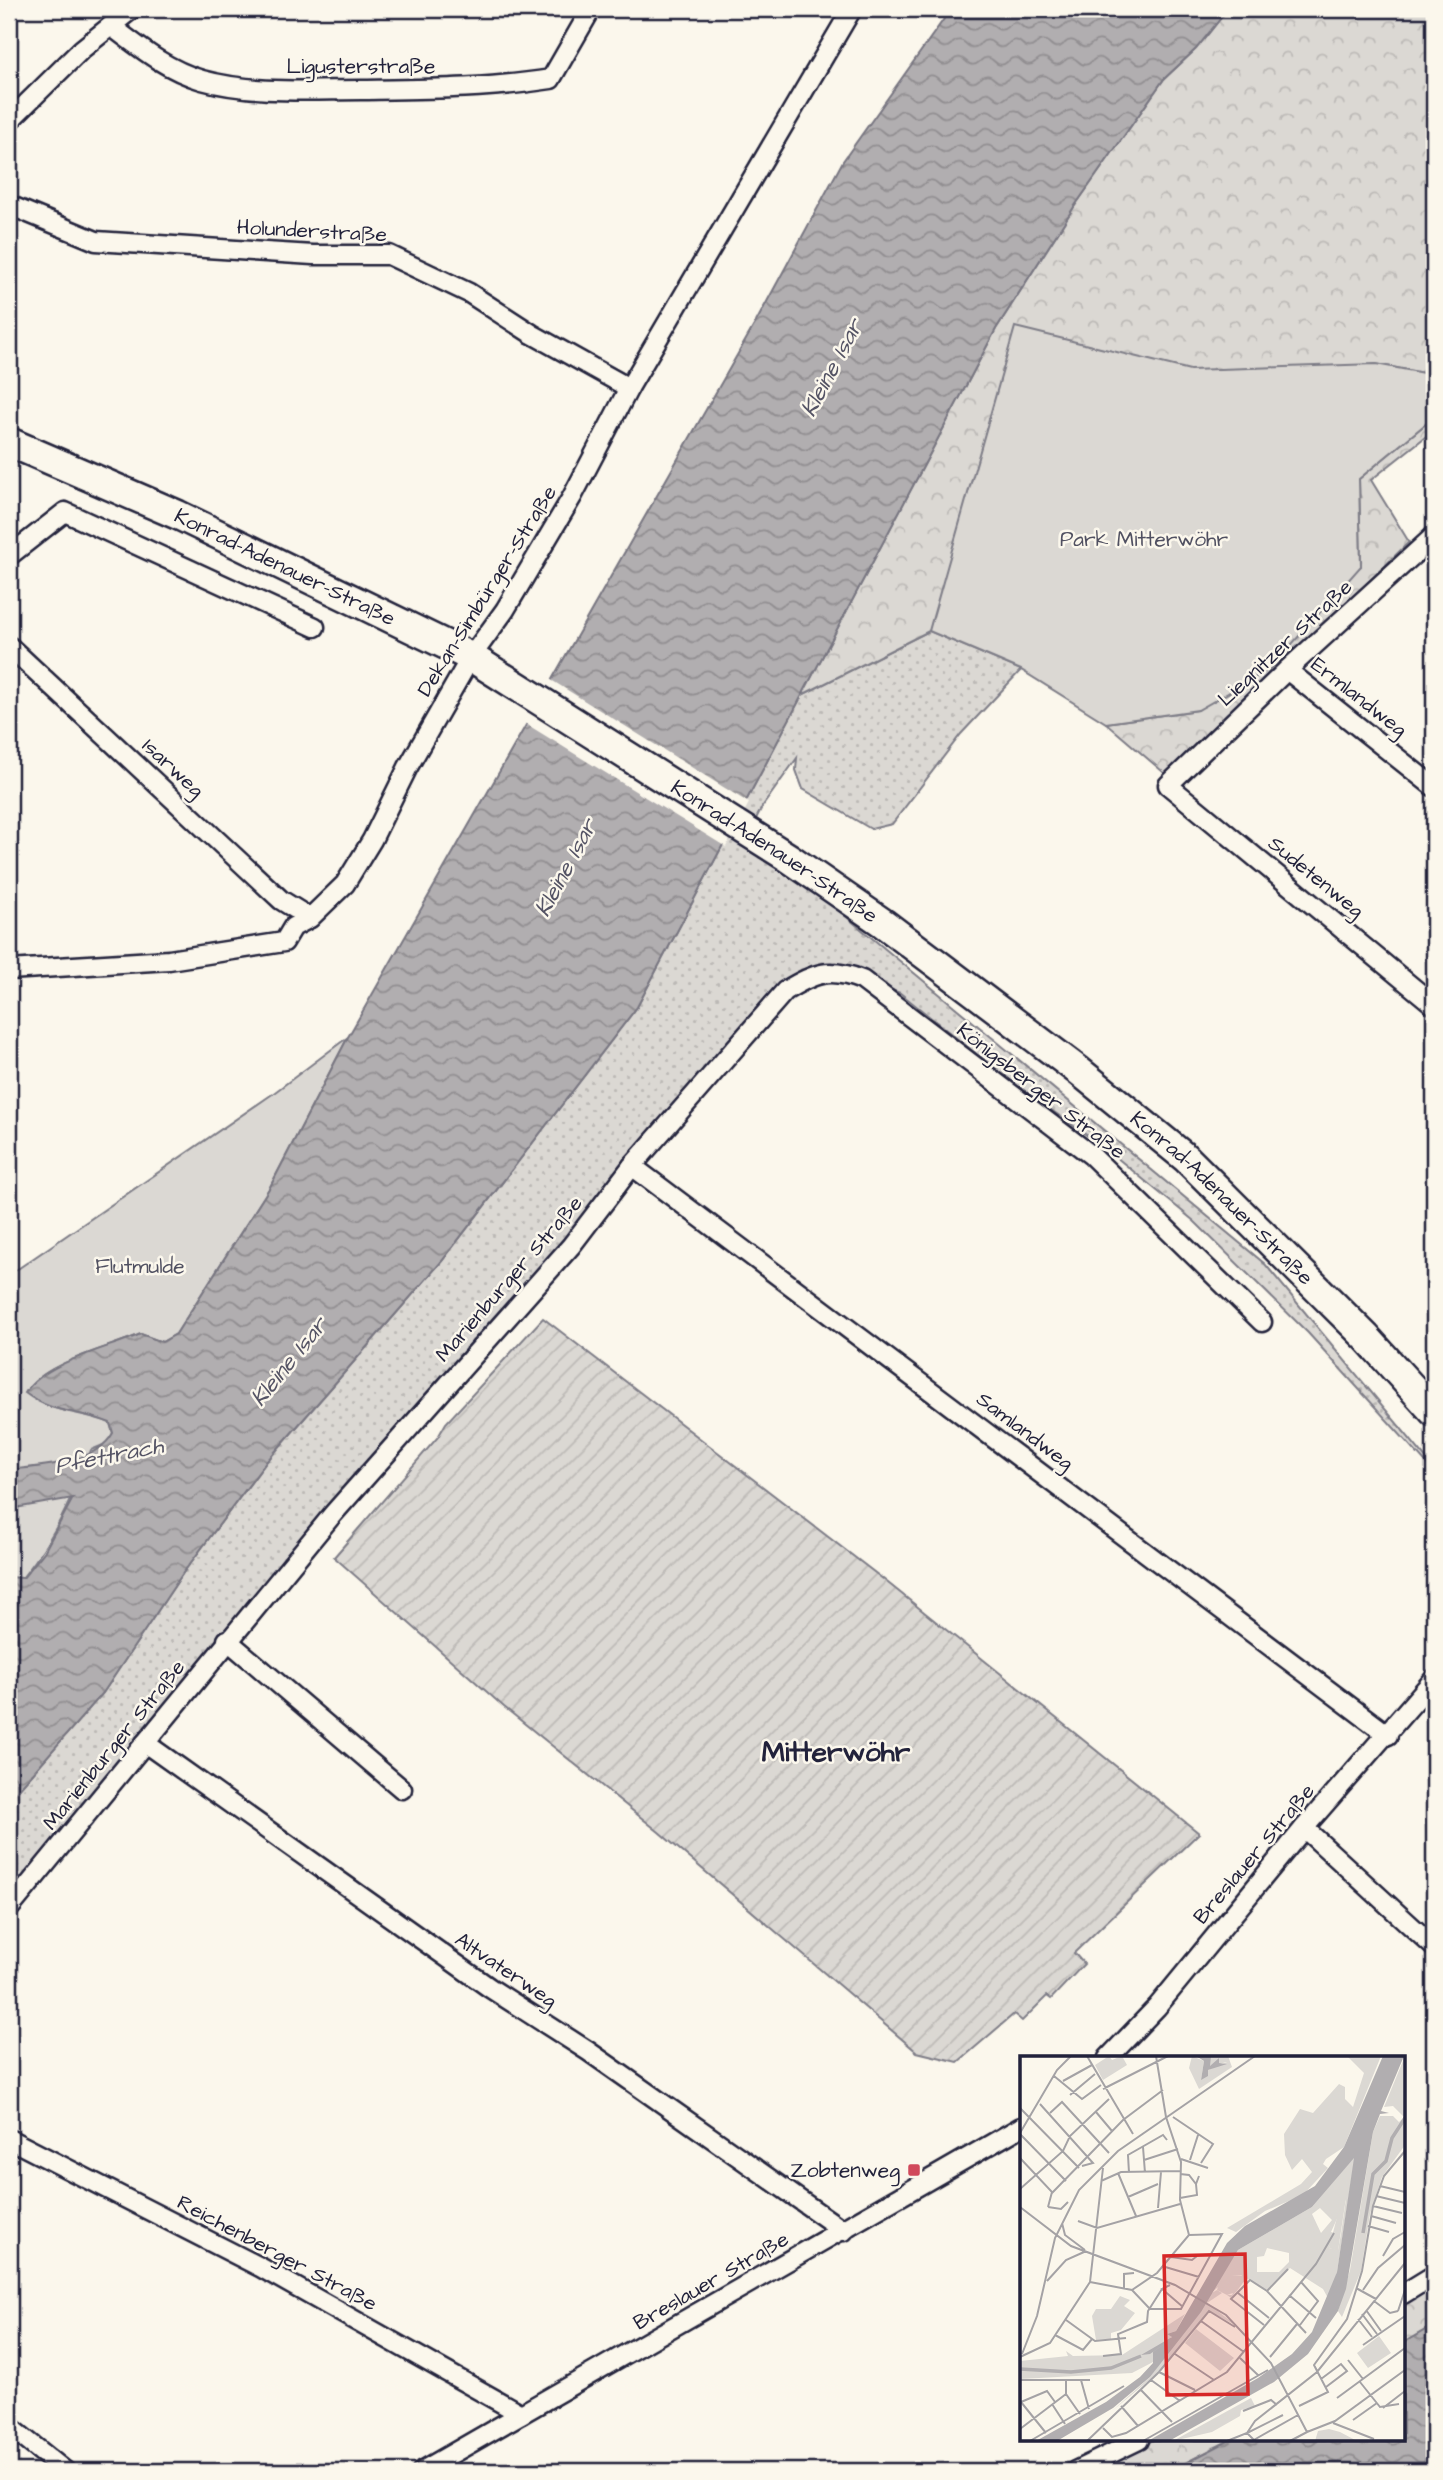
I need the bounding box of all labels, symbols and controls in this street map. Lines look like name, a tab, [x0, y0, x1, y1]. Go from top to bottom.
street label: Ligusterstraße	[287, 52, 435, 83]
street label: Holunderstraße	[236, 213, 388, 249]
water label: Kleine Isar	[793, 312, 872, 422]
street label: Dekan-Simbürger-Straße	[410, 480, 566, 703]
street label: Konrad-Adenauer-Straße	[170, 501, 400, 633]
park label: Park Mitterwöhr	[1060, 525, 1229, 554]
street label: Liegnitzer Straße	[1211, 573, 1360, 715]
street label: Ermlandweg	[1304, 650, 1413, 745]
street label: Isarweg	[134, 732, 210, 806]
street label: Konrad-Adenauer-Straße	[665, 773, 884, 930]
water label: Kleine Isar	[527, 812, 606, 922]
street label: Sudetenweg	[1261, 829, 1370, 926]
street label: Königsberger Straße	[949, 1016, 1132, 1168]
street label: Konrad-Adenauer-Straße	[1124, 1104, 1320, 1291]
street label: Marienburger Straße	[429, 1190, 591, 1370]
park label: Flutmulde	[95, 1252, 185, 1281]
water label: Kleine Isar	[243, 1309, 336, 1413]
street label: Samlandweg	[969, 1385, 1080, 1479]
water label: Pfettrach	[52, 1430, 167, 1482]
street label: Marienburger Straße	[36, 1654, 193, 1838]
district label: Mitterwöhr	[762, 1733, 911, 1772]
street label: Breslauer Straße	[1187, 1778, 1321, 1930]
street label: Altvaterweg	[448, 1925, 563, 2017]
inset map	[1020, 2056, 1404, 2442]
place label: Zobtenweg	[790, 2156, 900, 2187]
marker: Zobtenweg	[906, 2162, 922, 2178]
street label: Reichenberger Straße	[171, 2188, 382, 2320]
street label: Breslauer Straße	[628, 2225, 794, 2337]

